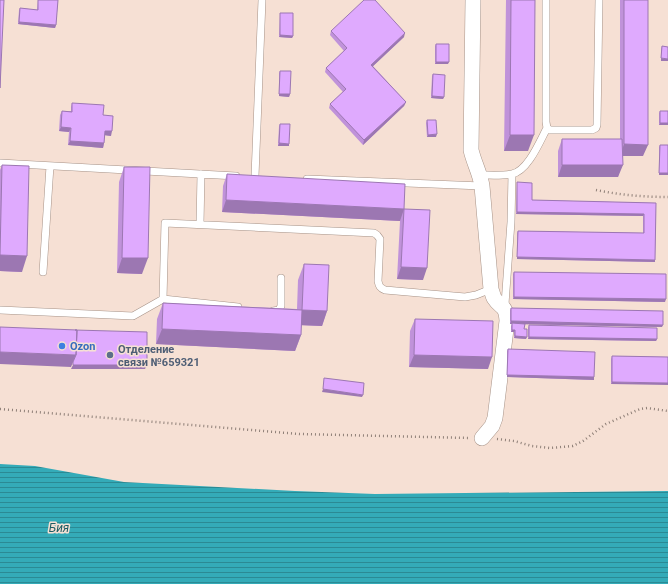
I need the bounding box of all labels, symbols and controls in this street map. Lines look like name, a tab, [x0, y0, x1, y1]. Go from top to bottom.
place label: Ozon	[70, 340, 95, 353]
marker: Ozon	[57, 341, 67, 351]
place label: Отделение связи №659321	[118, 343, 200, 369]
marker: Отделение связи №659321	[105, 350, 115, 360]
water label: Бия	[49, 521, 69, 535]

